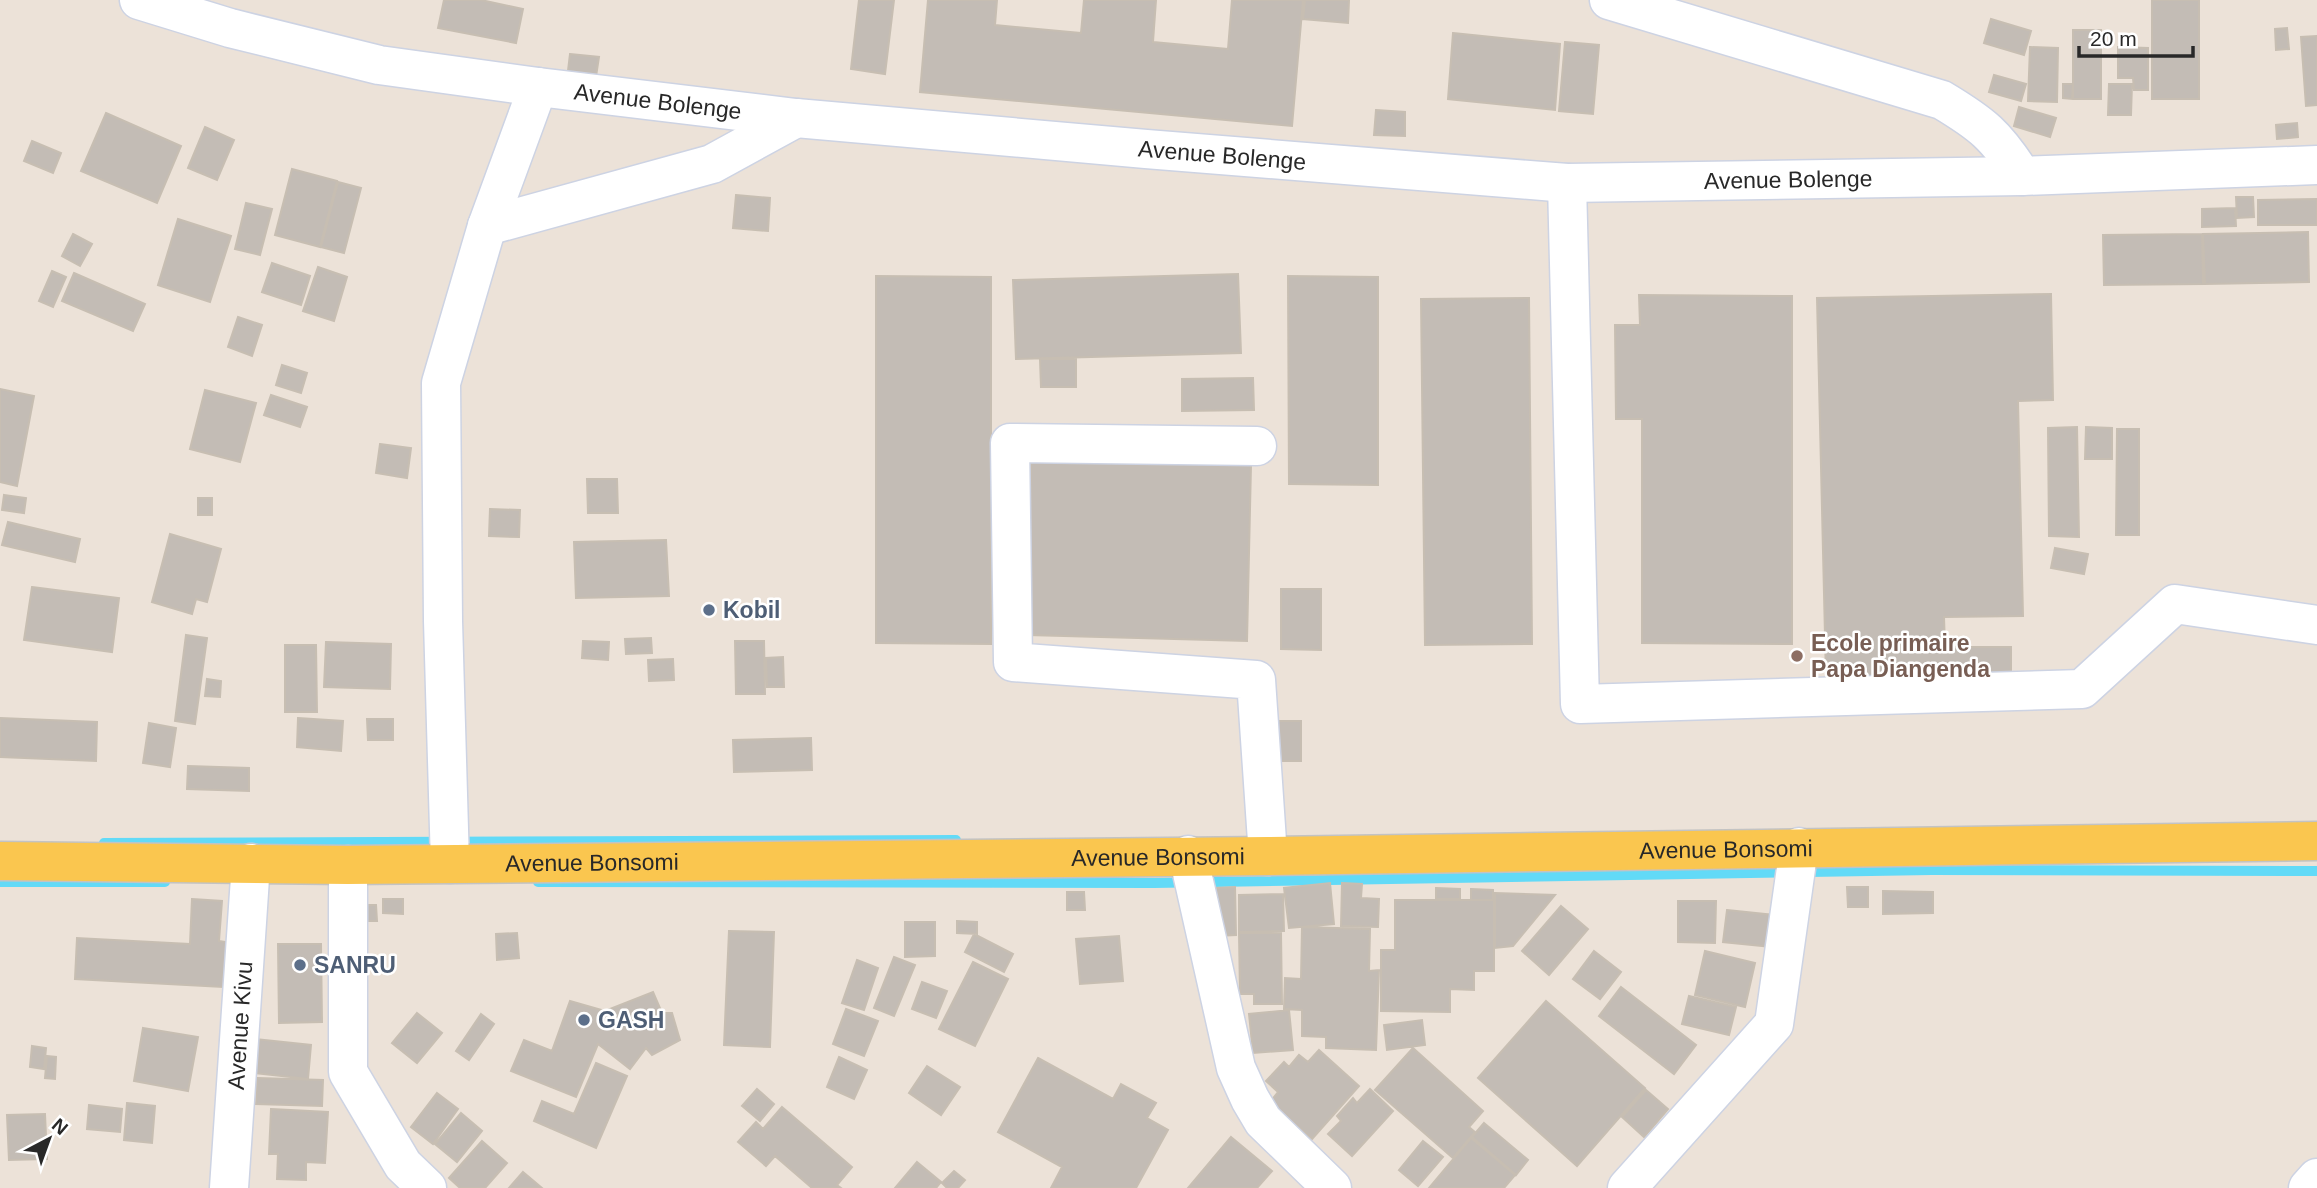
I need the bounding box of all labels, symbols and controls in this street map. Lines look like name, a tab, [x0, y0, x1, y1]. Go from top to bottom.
scale bar	[2079, 14, 2193, 58]
text: 20 m	[2090, 27, 2137, 50]
street label: Avenue Bolenge	[573, 78, 743, 124]
street label: Avenue Bolenge	[1137, 135, 1307, 175]
street label: Avenue Bolenge	[1704, 165, 1873, 194]
place label: Kobil	[723, 597, 781, 623]
marker: Kobil	[701, 602, 717, 618]
place label: Ecole primaire Papa Diangenda	[1811, 630, 1990, 682]
marker: Ecole primaire Papa Diangenda	[1789, 648, 1805, 664]
street label: Avenue Bonsomi	[1639, 835, 1813, 864]
street label: Avenue Bonsomi	[1071, 843, 1245, 871]
street label: Avenue Bonsomi	[505, 849, 679, 876]
place label: SANRU	[314, 952, 396, 978]
marker: SANRU	[292, 957, 308, 973]
street label: Avenue Kivu	[223, 960, 257, 1090]
place label: GASH	[598, 1007, 664, 1033]
marker: GASH	[576, 1012, 592, 1028]
north arrow	[14, 1104, 84, 1174]
text: N	[48, 1114, 72, 1139]

